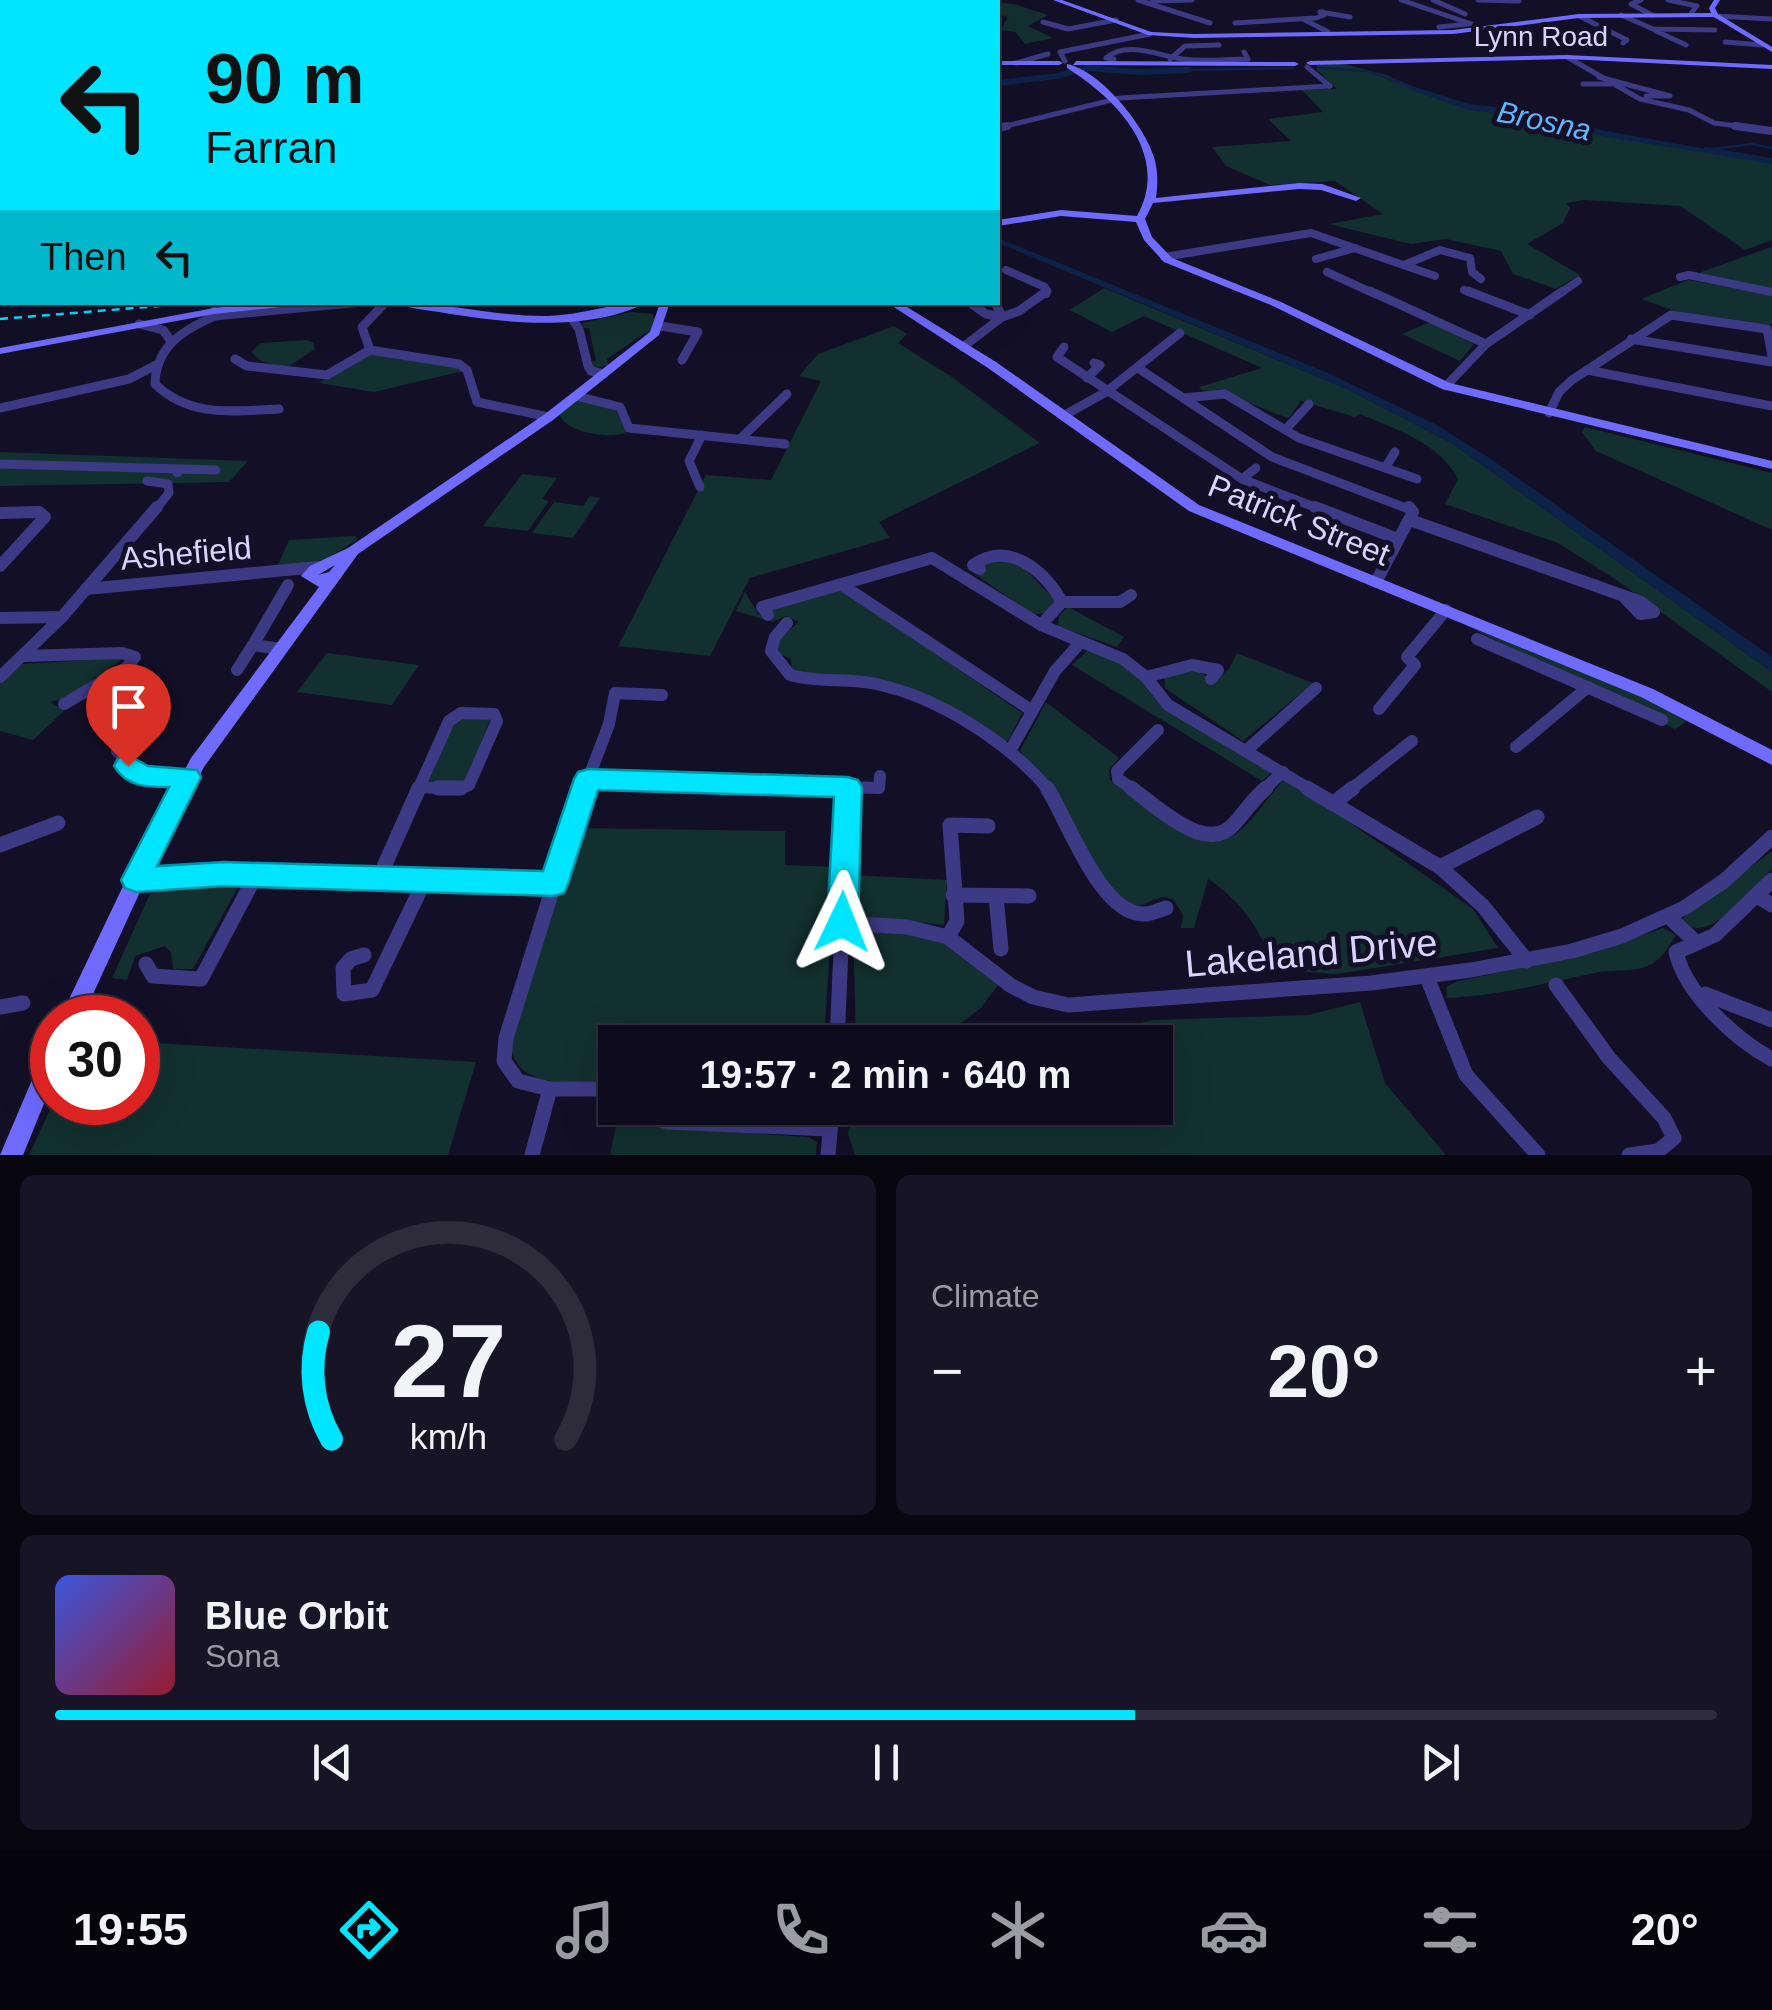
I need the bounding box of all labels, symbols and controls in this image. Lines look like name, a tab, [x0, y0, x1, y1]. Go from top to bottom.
street label: Lynn Road	[1474, 21, 1608, 52]
icon: left	[40, 40, 170, 170]
text: 90 m	[205, 40, 365, 118]
water label: Brosna	[1494, 94, 1594, 147]
text: Farran	[205, 122, 338, 173]
icon: left	[147, 230, 202, 285]
text: Then	[40, 236, 127, 278]
street label: Patrick Street	[1203, 467, 1395, 573]
street label: Ashefield	[119, 529, 253, 577]
pin	[86, 664, 171, 767]
icon: arrive	[101, 679, 156, 734]
position arrow	[790, 870, 894, 974]
street label: Lakeland Drive	[1183, 921, 1439, 985]
speed limit sign: 30	[30, 995, 160, 1125]
text: 19:57 · 2 min · 640 m	[700, 1054, 1071, 1096]
text: Climate	[931, 1278, 1039, 1314]
text: 27	[390, 1303, 506, 1419]
text: 20°	[1267, 1329, 1381, 1413]
text: −	[931, 1340, 963, 1402]
text: +	[1685, 1340, 1717, 1402]
text: km/h	[409, 1417, 487, 1457]
text: Blue Orbit	[205, 1595, 389, 1637]
text: Sona	[205, 1638, 280, 1674]
icon: previous	[305, 1735, 360, 1790]
icon: pause	[859, 1735, 914, 1790]
icon: next	[1413, 1735, 1468, 1790]
icon: directions	[334, 1895, 404, 1965]
icon: music	[550, 1895, 620, 1965]
icon: phone	[766, 1895, 836, 1965]
icon: climate	[983, 1895, 1053, 1965]
icon: car	[1199, 1895, 1269, 1965]
icon: filters	[1415, 1895, 1485, 1965]
text: 19:55	[73, 1904, 188, 1955]
text: 20°	[1631, 1904, 1699, 1955]

